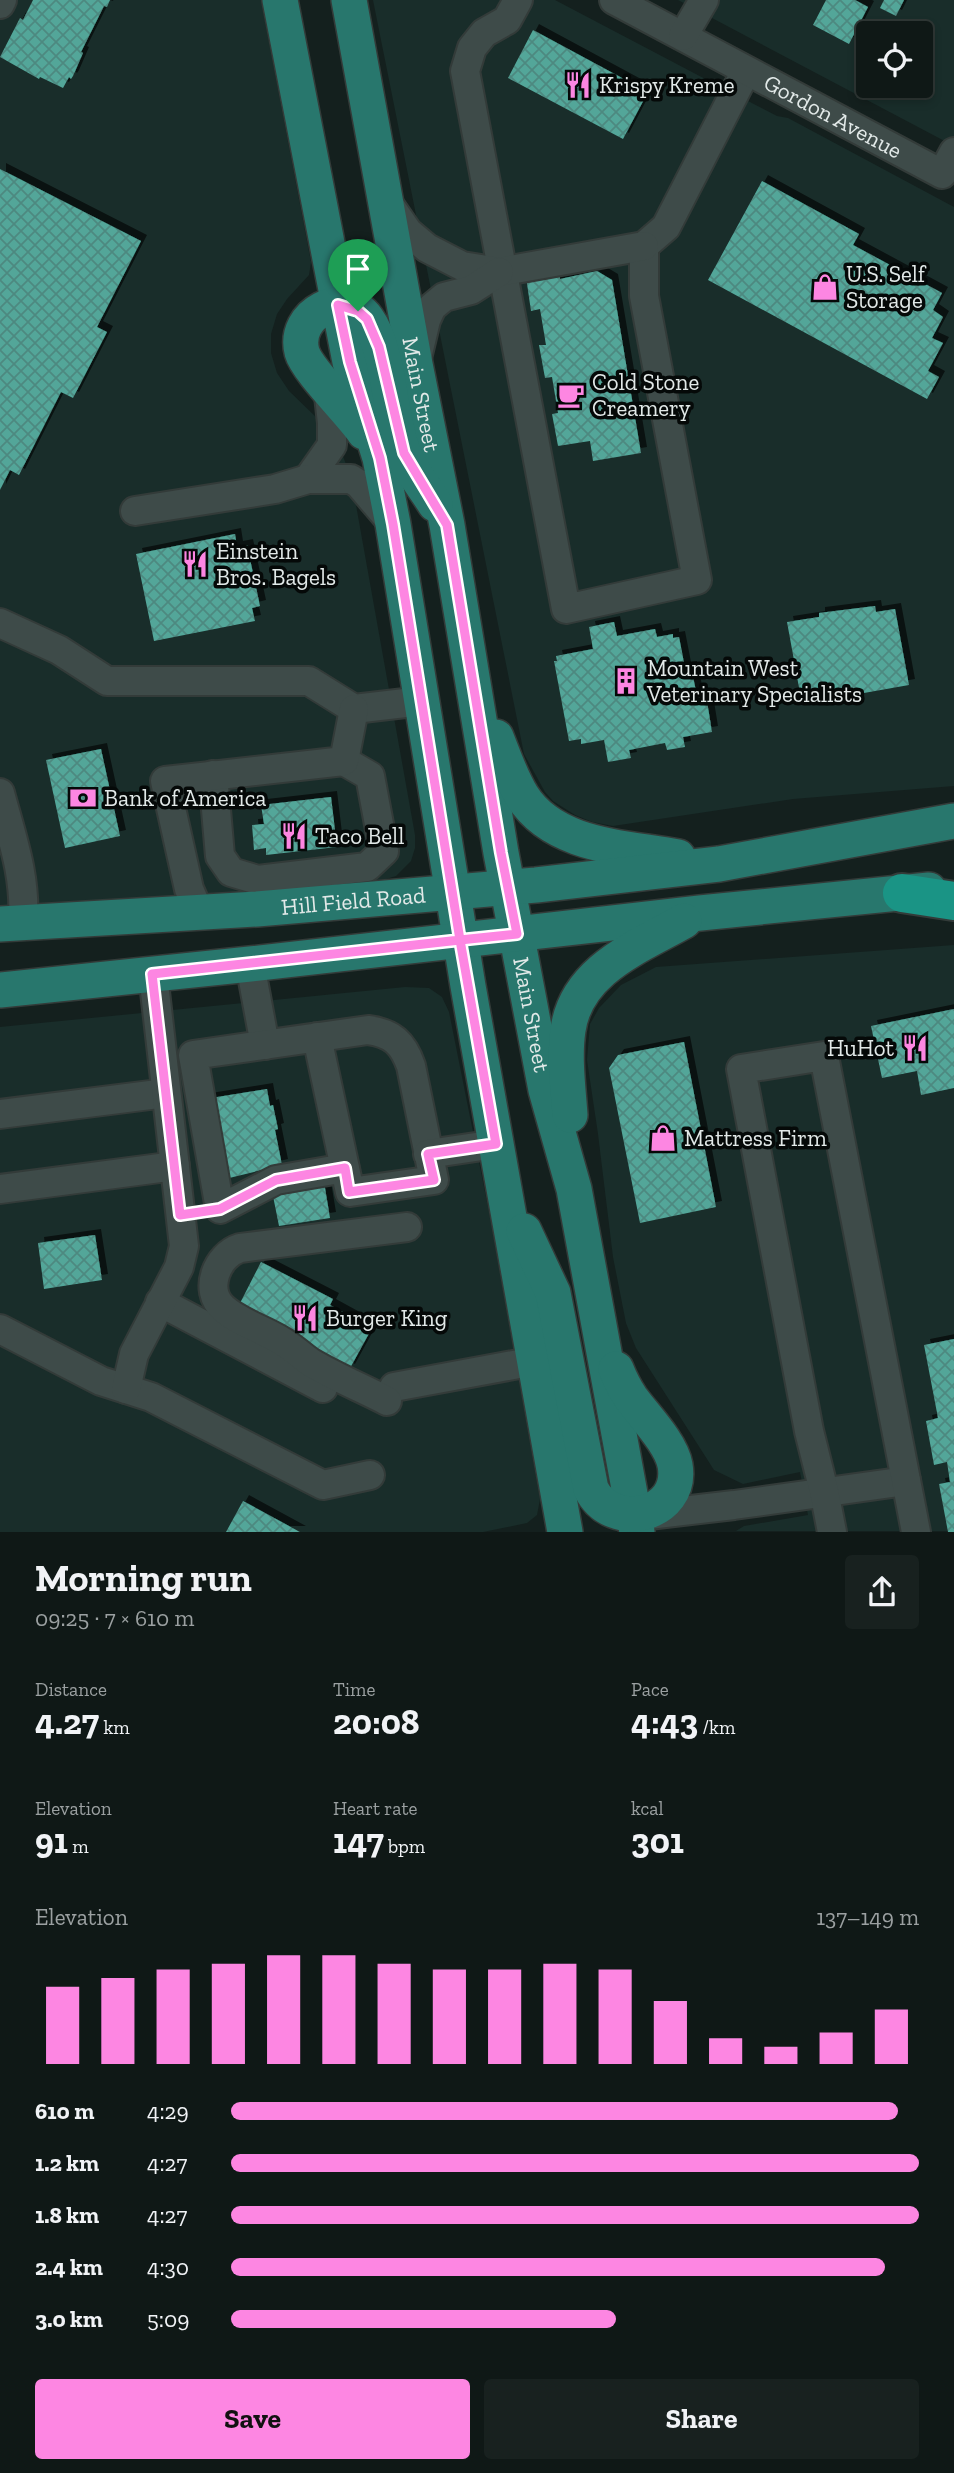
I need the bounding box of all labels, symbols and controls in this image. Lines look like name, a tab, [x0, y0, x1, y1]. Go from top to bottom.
map controls	[856, 21, 933, 98]
button: locate	[856, 21, 933, 98]
street label: Gordon Avenue	[759, 68, 907, 164]
restaurant icon: Krispy Kreme	[563, 70, 593, 100]
place label: Krispy Kreme	[599, 71, 735, 99]
pin	[328, 239, 388, 311]
icon: arrive	[339, 250, 377, 288]
place label: U.S. Self Storage	[846, 260, 927, 314]
shop icon: U.S. Self Storage	[810, 272, 840, 302]
street label: Main Street	[396, 335, 446, 455]
place label: Cold Stone Creamery	[592, 368, 699, 422]
cafe icon: Cold Stone Creamery	[556, 380, 586, 410]
place label: Einstein Bros. Bagels	[216, 537, 336, 591]
restaurant icon: Einstein Bros. Bagels	[180, 549, 210, 579]
place label: Mountain West Veterinary Specialists	[646, 654, 862, 708]
building icon: Mountain West Veterinary Specialists	[611, 666, 641, 696]
bank icon: Bank of America	[68, 783, 98, 813]
place label: Bank of America	[104, 784, 266, 812]
restaurant icon: Taco Bell	[279, 821, 309, 851]
place label: Taco Bell	[315, 822, 404, 850]
street label: Hill Field Road	[280, 881, 427, 921]
street label: Main Street	[507, 955, 556, 1075]
restaurant icon: HuHot	[900, 1033, 930, 1063]
place label: HuHot	[827, 1034, 894, 1062]
shop icon: Mattress Firm	[648, 1123, 678, 1153]
place label: Mattress Firm	[684, 1124, 827, 1152]
restaurant icon: Burger King	[290, 1303, 320, 1333]
place label: Burger King	[326, 1304, 448, 1332]
text: Morning run	[35, 1555, 252, 1601]
button: share	[845, 1555, 919, 1629]
text: 09:25 · 7 × 610 m	[35, 1604, 194, 1632]
text: Distance	[35, 1678, 107, 1701]
text: Time	[333, 1678, 375, 1701]
text: Pace	[631, 1678, 669, 1701]
text: 4.27	[35, 1701, 99, 1743]
text: 20:08	[333, 1701, 420, 1743]
text: 4:43	[631, 1701, 698, 1743]
text: km	[99, 1716, 130, 1739]
text: /km	[698, 1716, 735, 1739]
text: Elevation	[35, 1797, 112, 1820]
text: Heart rate	[333, 1797, 418, 1820]
text: kcal	[631, 1797, 664, 1820]
text: 91	[35, 1820, 68, 1862]
text: 147	[333, 1820, 384, 1862]
text: 301	[631, 1820, 684, 1862]
text: m	[68, 1835, 89, 1858]
text: bpm	[384, 1835, 425, 1858]
text: Elevation	[35, 1903, 128, 1931]
text: 137–149 m	[816, 1903, 919, 1931]
text: 610 m	[35, 2097, 94, 2125]
text: 4:29	[147, 2097, 189, 2125]
text: 1.2 km	[35, 2149, 99, 2177]
text: 4:27	[147, 2149, 187, 2177]
text: 1.8 km	[35, 2201, 99, 2229]
text: 4:27	[147, 2201, 187, 2229]
text: 2.4 km	[35, 2253, 103, 2281]
text: 4:30	[147, 2253, 189, 2281]
text: 3.0 km	[35, 2305, 103, 2333]
text: 5:09	[147, 2305, 189, 2333]
button: Save	[35, 2379, 470, 2459]
button: Share	[484, 2379, 919, 2459]

